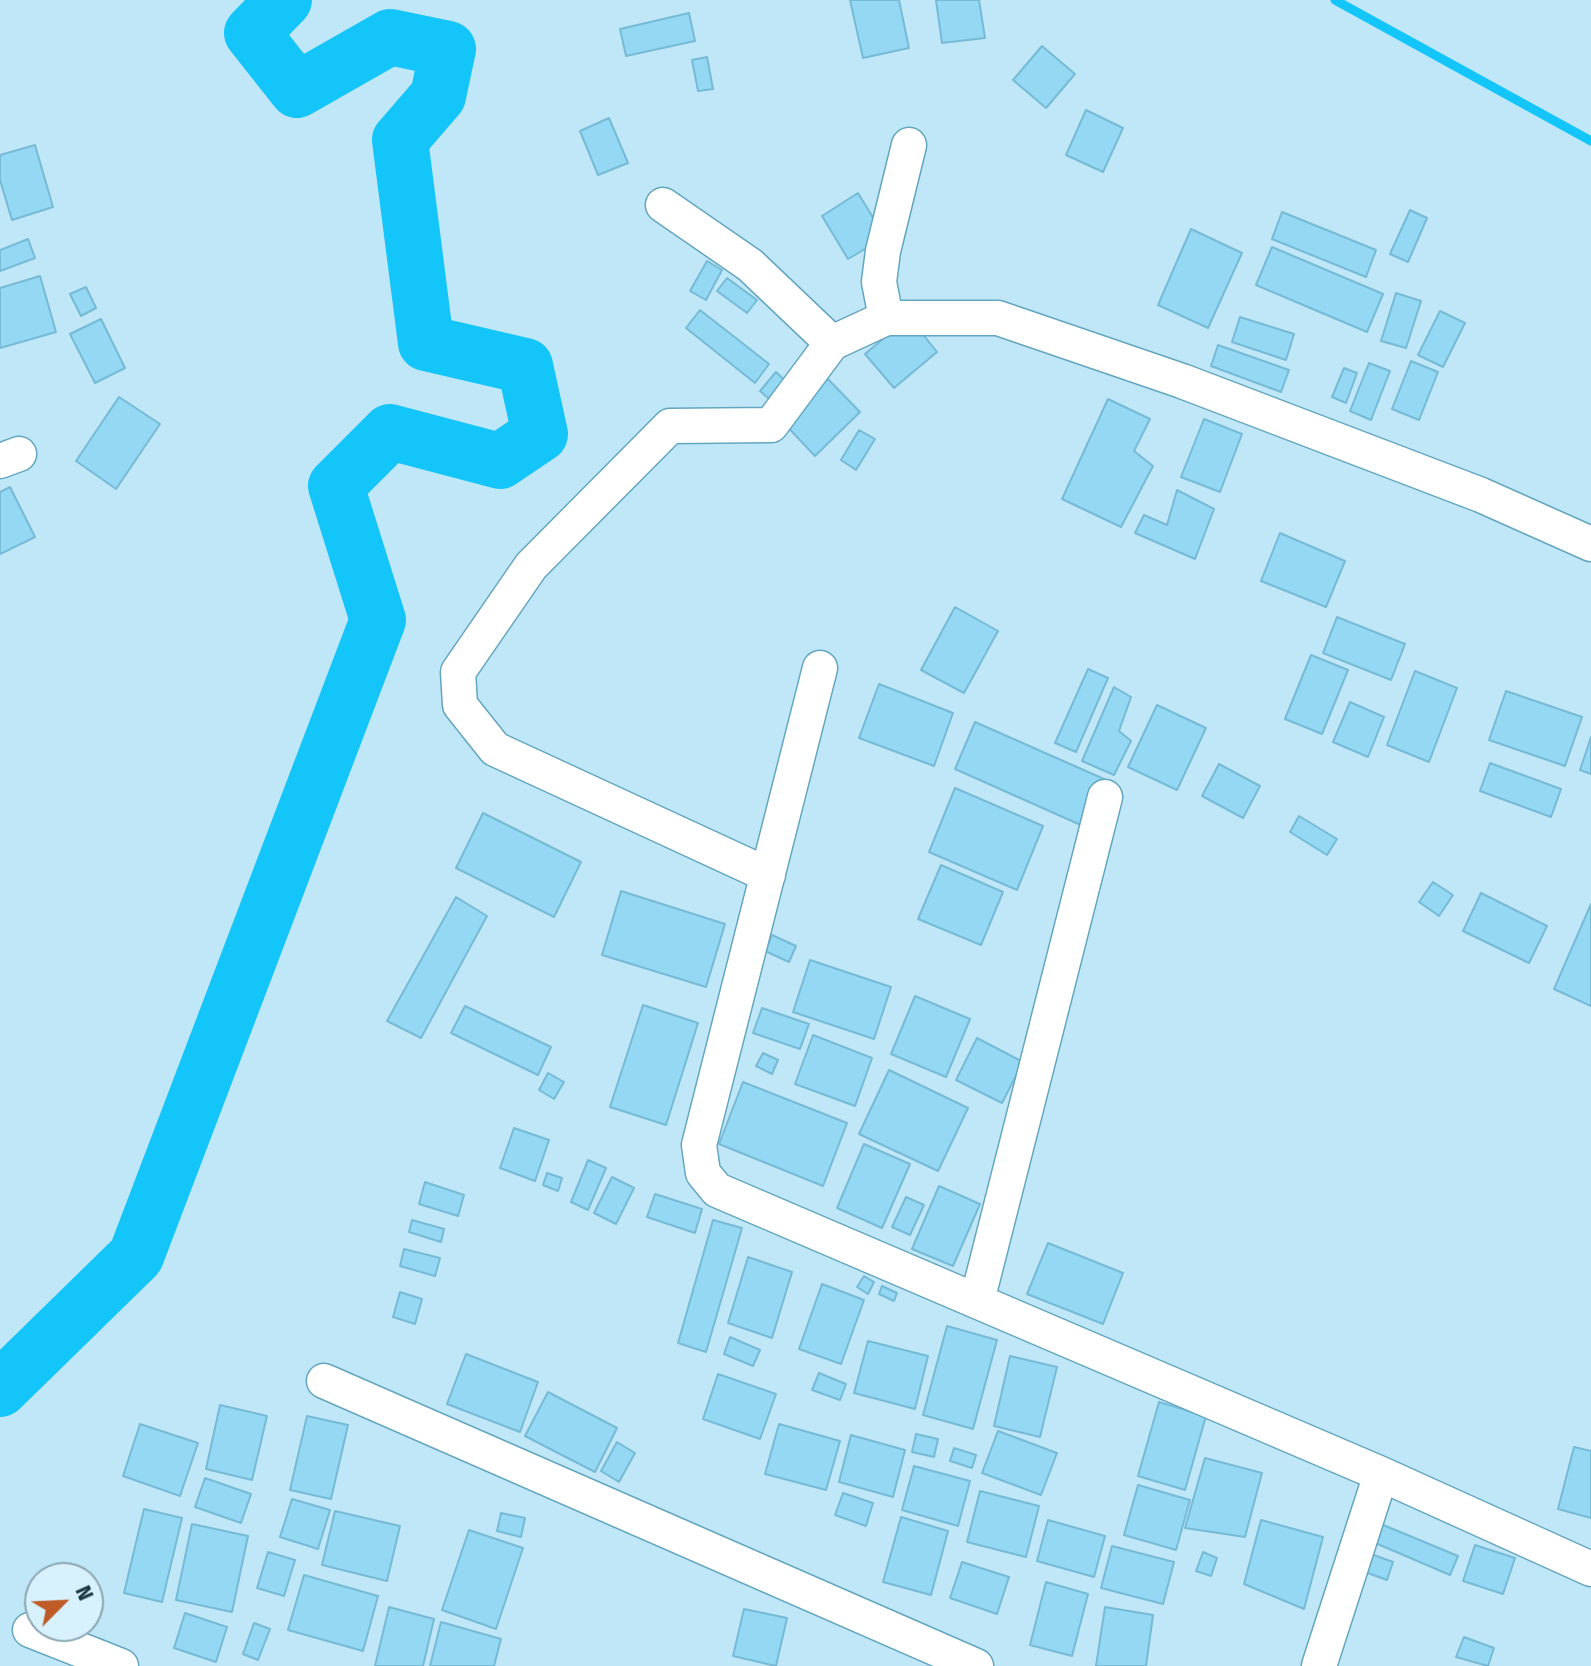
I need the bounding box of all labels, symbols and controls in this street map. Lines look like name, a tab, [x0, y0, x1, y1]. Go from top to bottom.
north arrow	[24, 1562, 104, 1642]
text: N	[70, 1581, 100, 1604]

